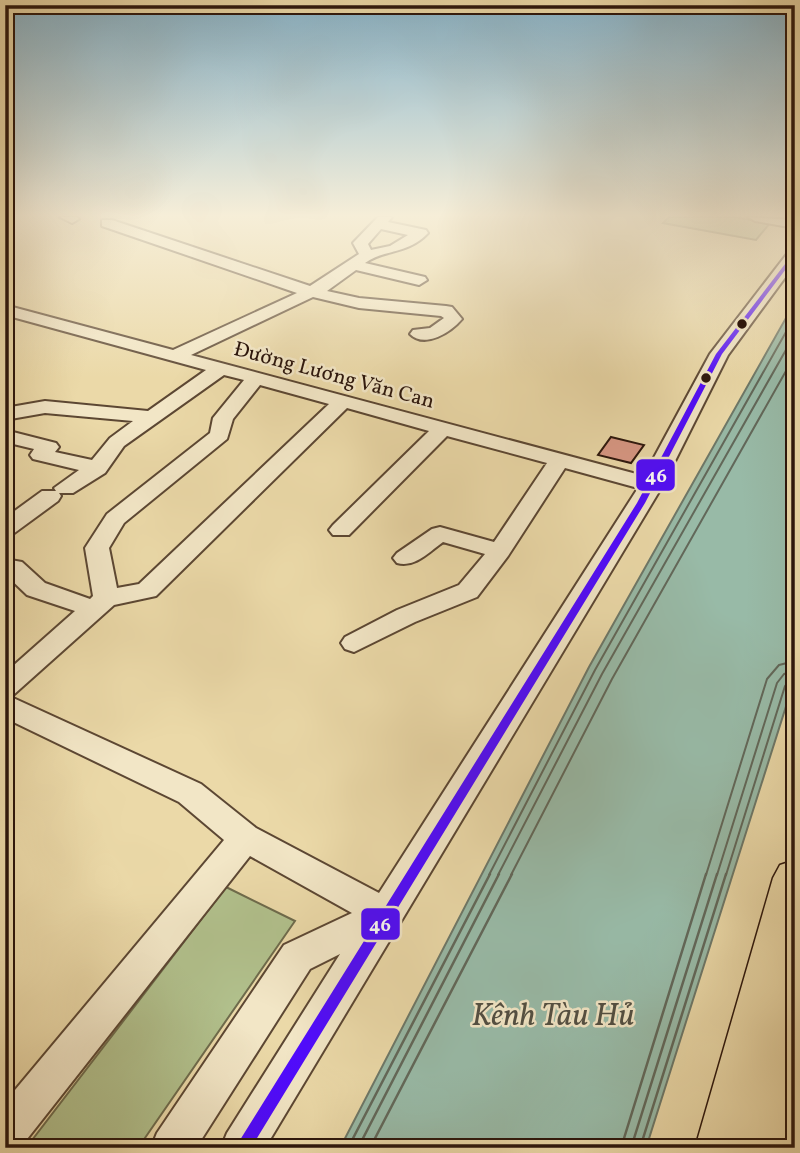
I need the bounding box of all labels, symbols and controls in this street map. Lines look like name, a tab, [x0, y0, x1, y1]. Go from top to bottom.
unlabelled marker	[735, 317, 749, 331]
street label: Đường Lương Văn Can	[230, 335, 438, 417]
unlabelled marker	[699, 371, 713, 385]
line badge: 46	[635, 458, 676, 492]
text: 46	[645, 464, 667, 490]
line badge: 46	[360, 907, 401, 941]
text: 46	[369, 913, 391, 939]
water label: Kênh Tàu Hủ	[471, 995, 635, 1039]

